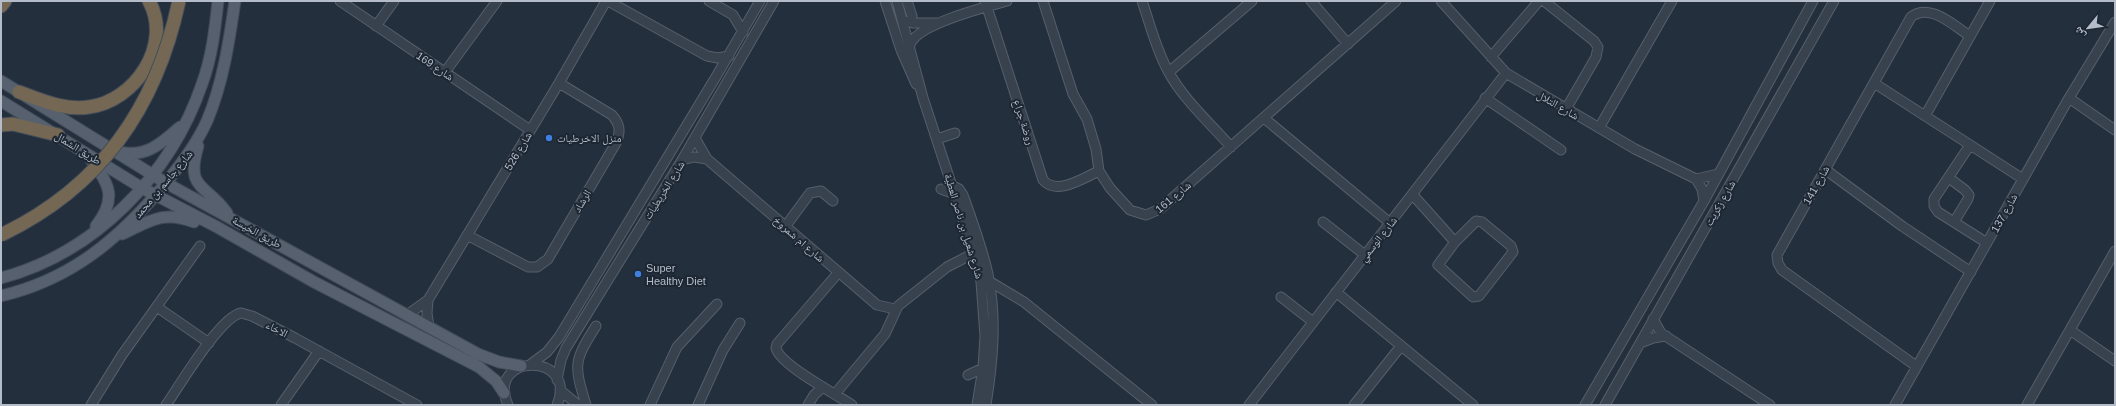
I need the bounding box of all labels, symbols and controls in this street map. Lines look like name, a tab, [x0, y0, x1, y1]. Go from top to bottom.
north arrow	[2068, 8, 2108, 48]
text: ش	[2071, 24, 2089, 41]
street label: شارع 169	[414, 49, 456, 84]
street label: شارع التلال	[1535, 88, 1581, 123]
street label: روضة جراع	[1010, 98, 1037, 146]
street label: طريق الشمال	[52, 129, 103, 168]
street label: شارع 526	[502, 130, 535, 173]
place label: منزل الاخرطيات	[557, 132, 622, 145]
marker: منزل الاخرطيات	[544, 133, 554, 143]
street label: شارع جاسم بن محمد	[131, 148, 196, 221]
street label: شارع الخريطيات	[641, 159, 688, 222]
street label: شارع 141	[1800, 164, 1832, 207]
street label: شارع شعيل بن ناصر العطية	[941, 172, 986, 280]
street label: شارع زكريت	[1702, 178, 1739, 228]
street label: شارع 161	[1153, 179, 1194, 216]
street label: الرشاد	[571, 188, 593, 214]
street label: شارع 137	[1988, 192, 2020, 235]
street label: طريق الخيسة	[230, 214, 284, 251]
street label: شارع ام شمروخ	[770, 214, 827, 265]
street label: شارع الوسمي	[1357, 214, 1401, 265]
place label: Super Healthy Diet	[646, 262, 706, 287]
marker: Super Healthy Diet	[633, 269, 643, 279]
street label: الاخاء	[264, 318, 290, 340]

